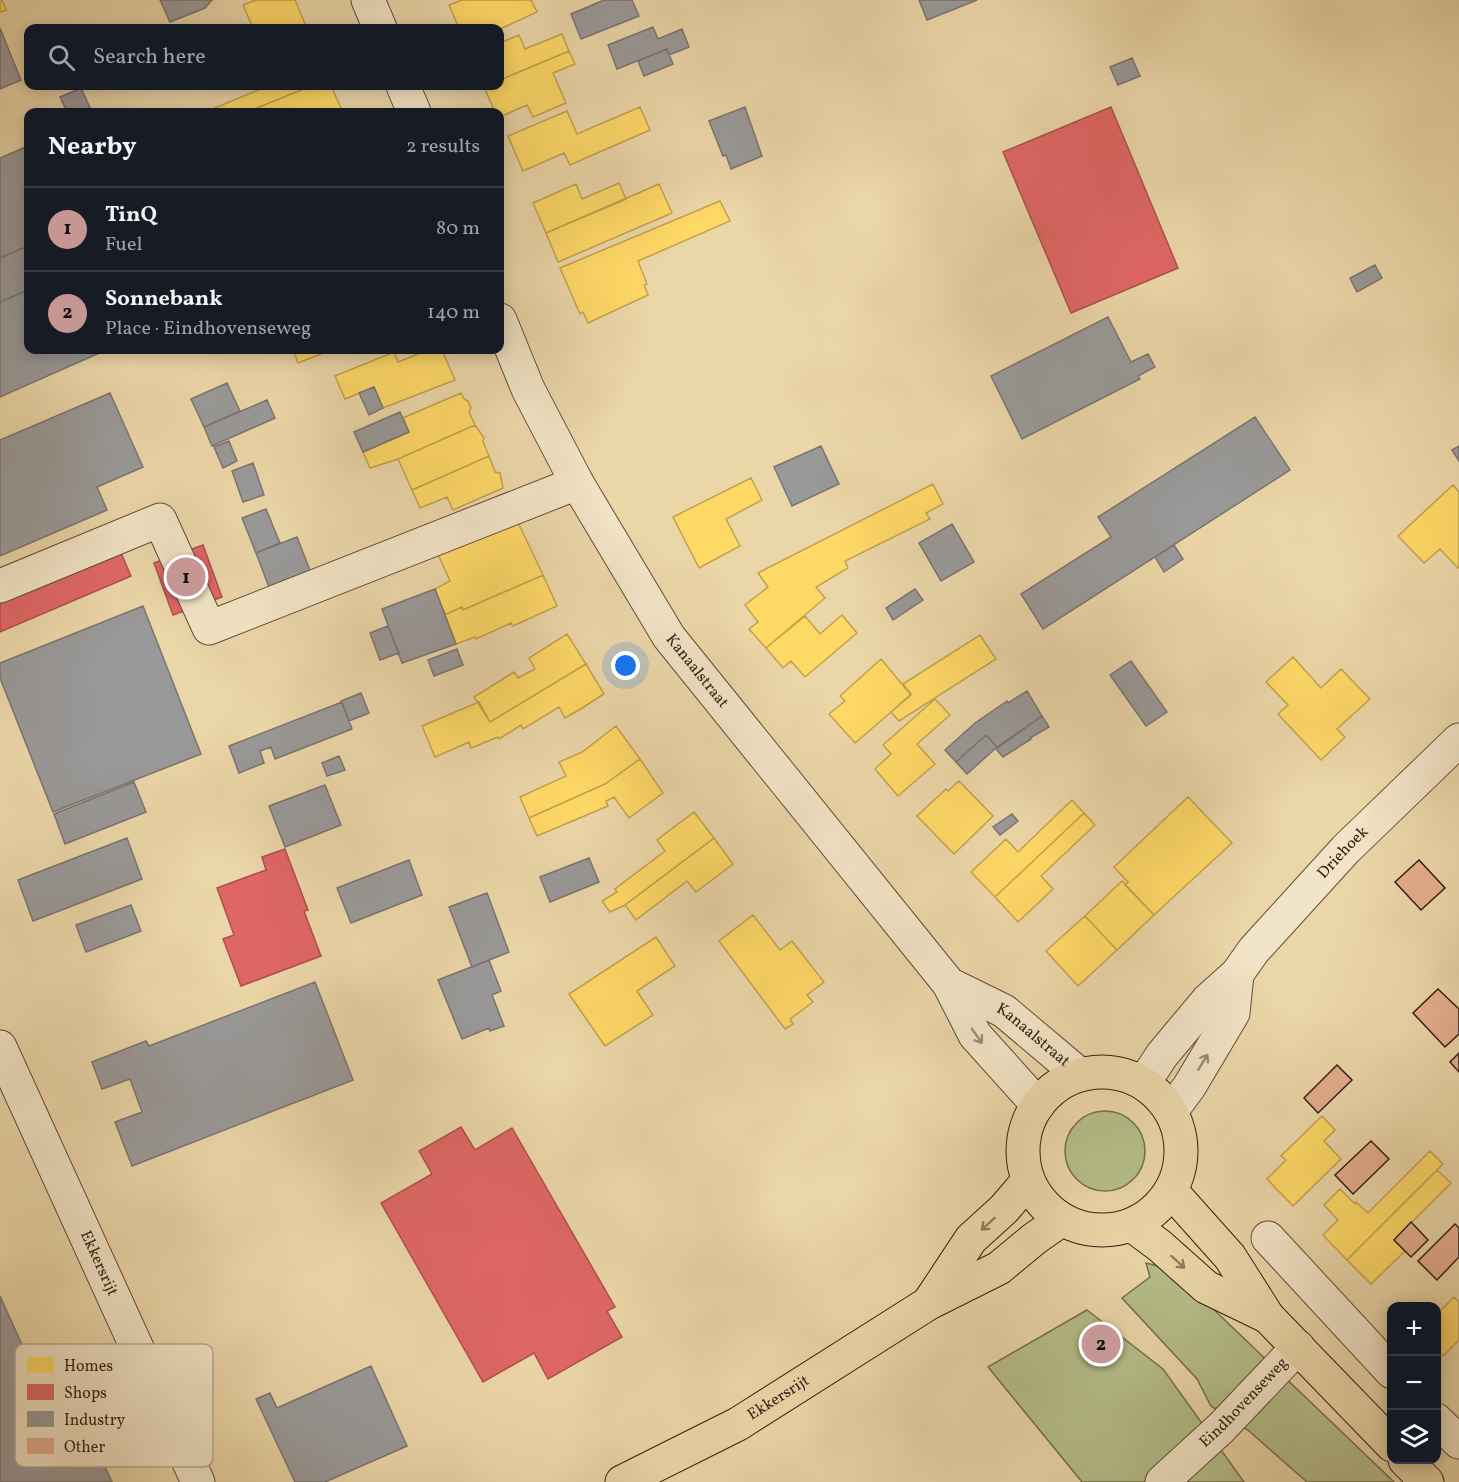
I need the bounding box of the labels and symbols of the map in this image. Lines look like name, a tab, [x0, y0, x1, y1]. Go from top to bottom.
pin: 1	[166, 554, 206, 600]
street label: Kanaalstraat	[660, 630, 734, 713]
your location	[611, 651, 640, 680]
street label: Driehoek	[1313, 822, 1374, 884]
street label: Kanaalstraat	[993, 998, 1075, 1073]
one-way arrow	[971, 1027, 983, 1043]
one-way arrow	[1198, 1054, 1210, 1071]
one-way arrow	[981, 1217, 996, 1231]
street label: Ekkersrijt	[74, 1227, 123, 1300]
one-way arrow	[1170, 1255, 1185, 1269]
pin: 2	[1082, 1322, 1120, 1366]
legend	[15, 1344, 213, 1467]
street label: Eindhovenseweg	[1195, 1353, 1293, 1453]
text: Homes	[64, 1356, 113, 1378]
street label: Ekkersrijt	[744, 1370, 814, 1426]
text: Shops	[64, 1383, 107, 1405]
text: Industry	[64, 1410, 125, 1432]
text: Other	[64, 1437, 105, 1459]

